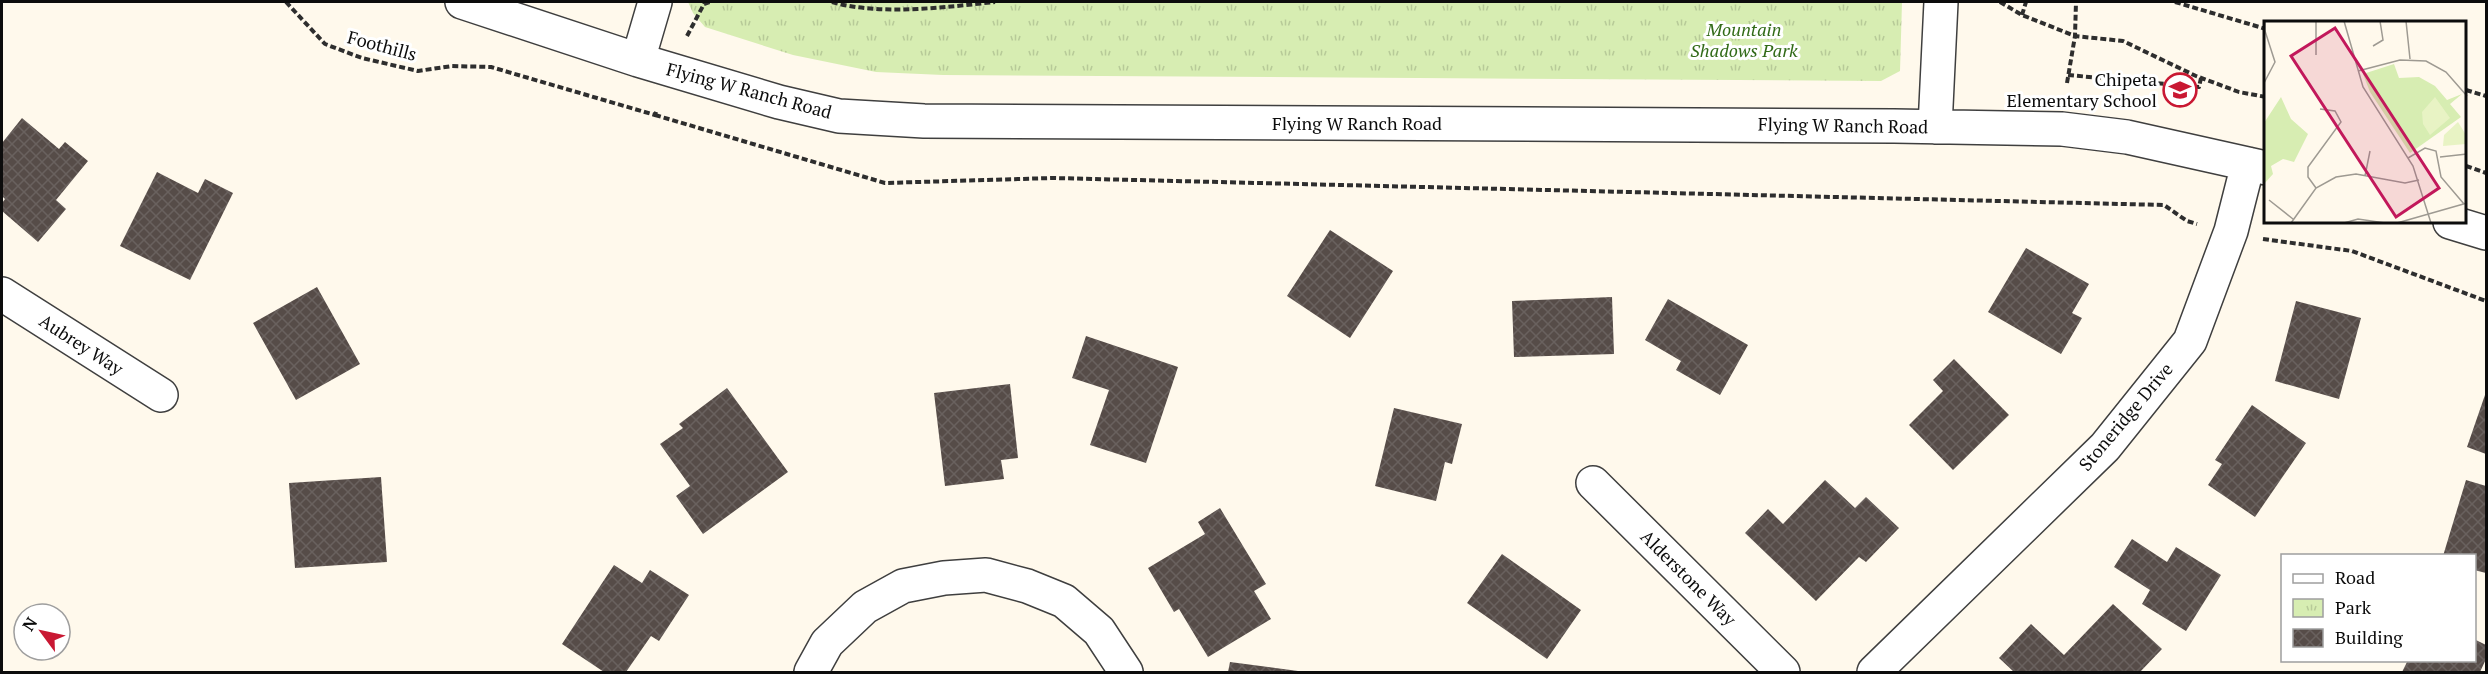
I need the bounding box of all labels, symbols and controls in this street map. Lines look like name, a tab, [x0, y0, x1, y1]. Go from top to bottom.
park label: Mountain Shadows Park	[1690, 17, 1798, 62]
inset map	[2264, 21, 2467, 224]
street label: Foothills	[345, 24, 420, 66]
street label: Flying W Ranch Road	[664, 56, 835, 124]
place label: Chipeta Elementary School	[2006, 67, 2157, 112]
school or university icon: Chipeta Elementary School	[2162, 72, 2198, 108]
street label: Flying W Ranch Road	[1272, 111, 1442, 135]
street label: Flying W Ranch Road	[1758, 112, 1928, 138]
street label: Aubrey Way	[35, 308, 129, 381]
street label: Stoneridge Drive	[2073, 357, 2178, 475]
street label: Alderstone Way	[1636, 524, 1742, 631]
legend	[2281, 554, 2476, 662]
text: Road	[2335, 565, 2375, 589]
text: Park	[2335, 595, 2372, 619]
north arrow	[12, 602, 72, 662]
text: N	[17, 613, 42, 635]
text: Building	[2335, 625, 2403, 649]

